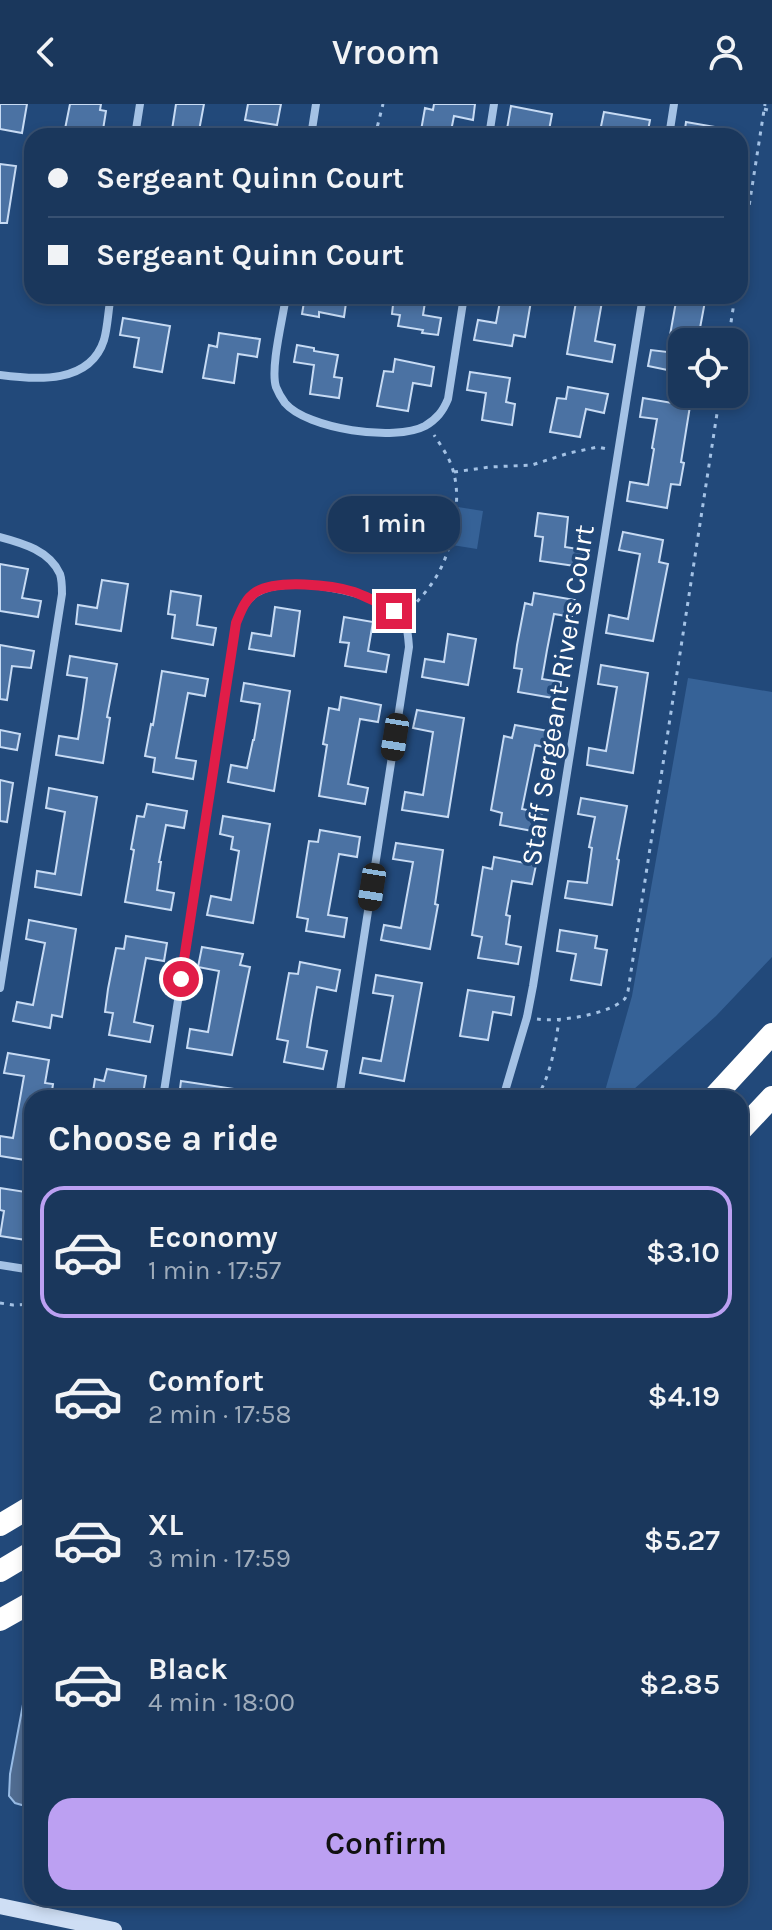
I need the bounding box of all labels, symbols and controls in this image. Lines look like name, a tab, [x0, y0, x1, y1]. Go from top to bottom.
icon: back	[24, 30, 68, 74]
icon: person	[704, 30, 748, 74]
text: Vroom	[332, 31, 440, 73]
text: Sergeant Quinn Court	[96, 160, 404, 196]
text: Sergeant Quinn Court	[96, 237, 404, 273]
map controls	[668, 328, 748, 408]
button: locate	[668, 328, 748, 408]
callout: 1 min	[328, 495, 460, 551]
text: 1 min	[362, 508, 426, 539]
street label: Staff Sergeant Rivers Court	[514, 522, 601, 868]
route end	[376, 593, 412, 629]
car	[379, 711, 411, 763]
car	[356, 861, 388, 913]
route start	[163, 961, 199, 997]
text: Choose a ride	[48, 1117, 278, 1159]
icon: car	[52, 1216, 124, 1288]
text: Economy	[148, 1219, 278, 1255]
text: $3.10	[646, 1234, 720, 1270]
text: 1 min · 17:57	[148, 1255, 281, 1286]
icon: car	[52, 1360, 124, 1432]
text: Comfort	[148, 1363, 264, 1399]
text: $4.19	[648, 1378, 720, 1414]
text: 2 min · 17:58	[148, 1399, 291, 1430]
icon: car	[52, 1504, 124, 1576]
text: XL	[148, 1507, 183, 1543]
text: $5.27	[644, 1522, 720, 1558]
text: 3 min · 17:59	[148, 1543, 291, 1574]
icon: car	[52, 1648, 124, 1720]
text: Black	[148, 1651, 228, 1687]
text: $2.85	[639, 1666, 720, 1702]
text: 4 min · 18:00	[148, 1687, 295, 1718]
button: Confirm	[48, 1798, 724, 1890]

